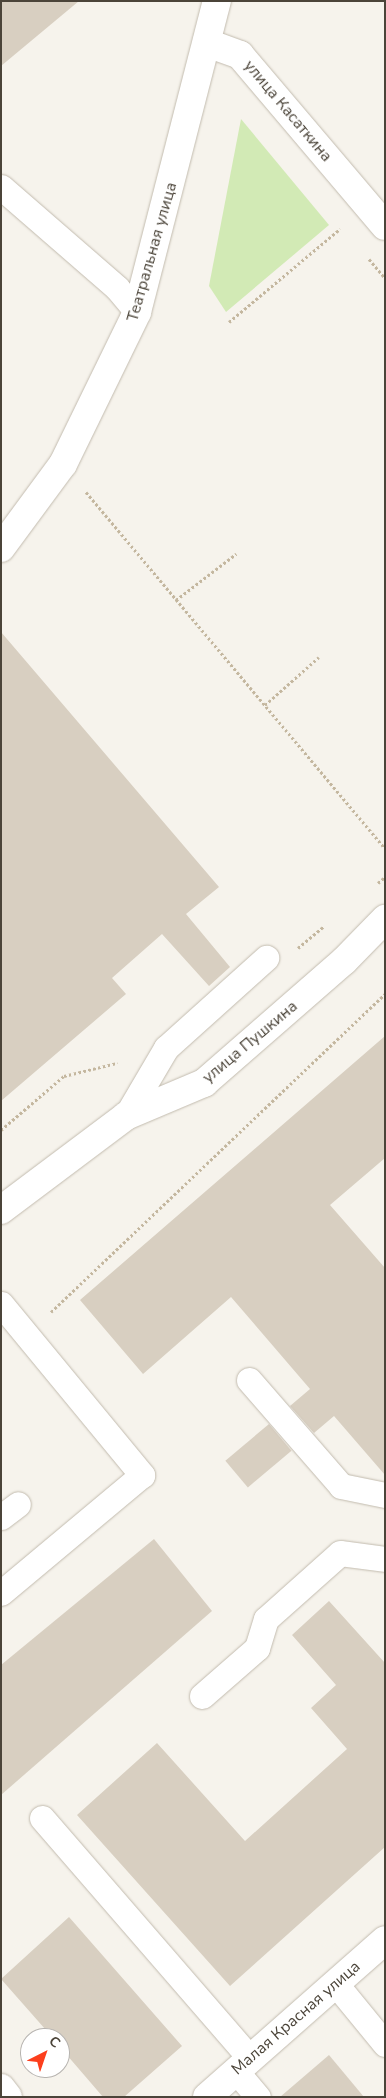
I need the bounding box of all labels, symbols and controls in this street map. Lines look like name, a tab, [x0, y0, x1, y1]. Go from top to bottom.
street label: улица Касаткина	[240, 56, 336, 166]
street label: Театральная улица	[123, 180, 181, 324]
street label: улица Пушкина	[199, 997, 301, 1087]
street label: Малая Красная улица	[228, 1957, 364, 2079]
north arrow	[20, 2028, 70, 2078]
text: С	[45, 2032, 64, 2052]

